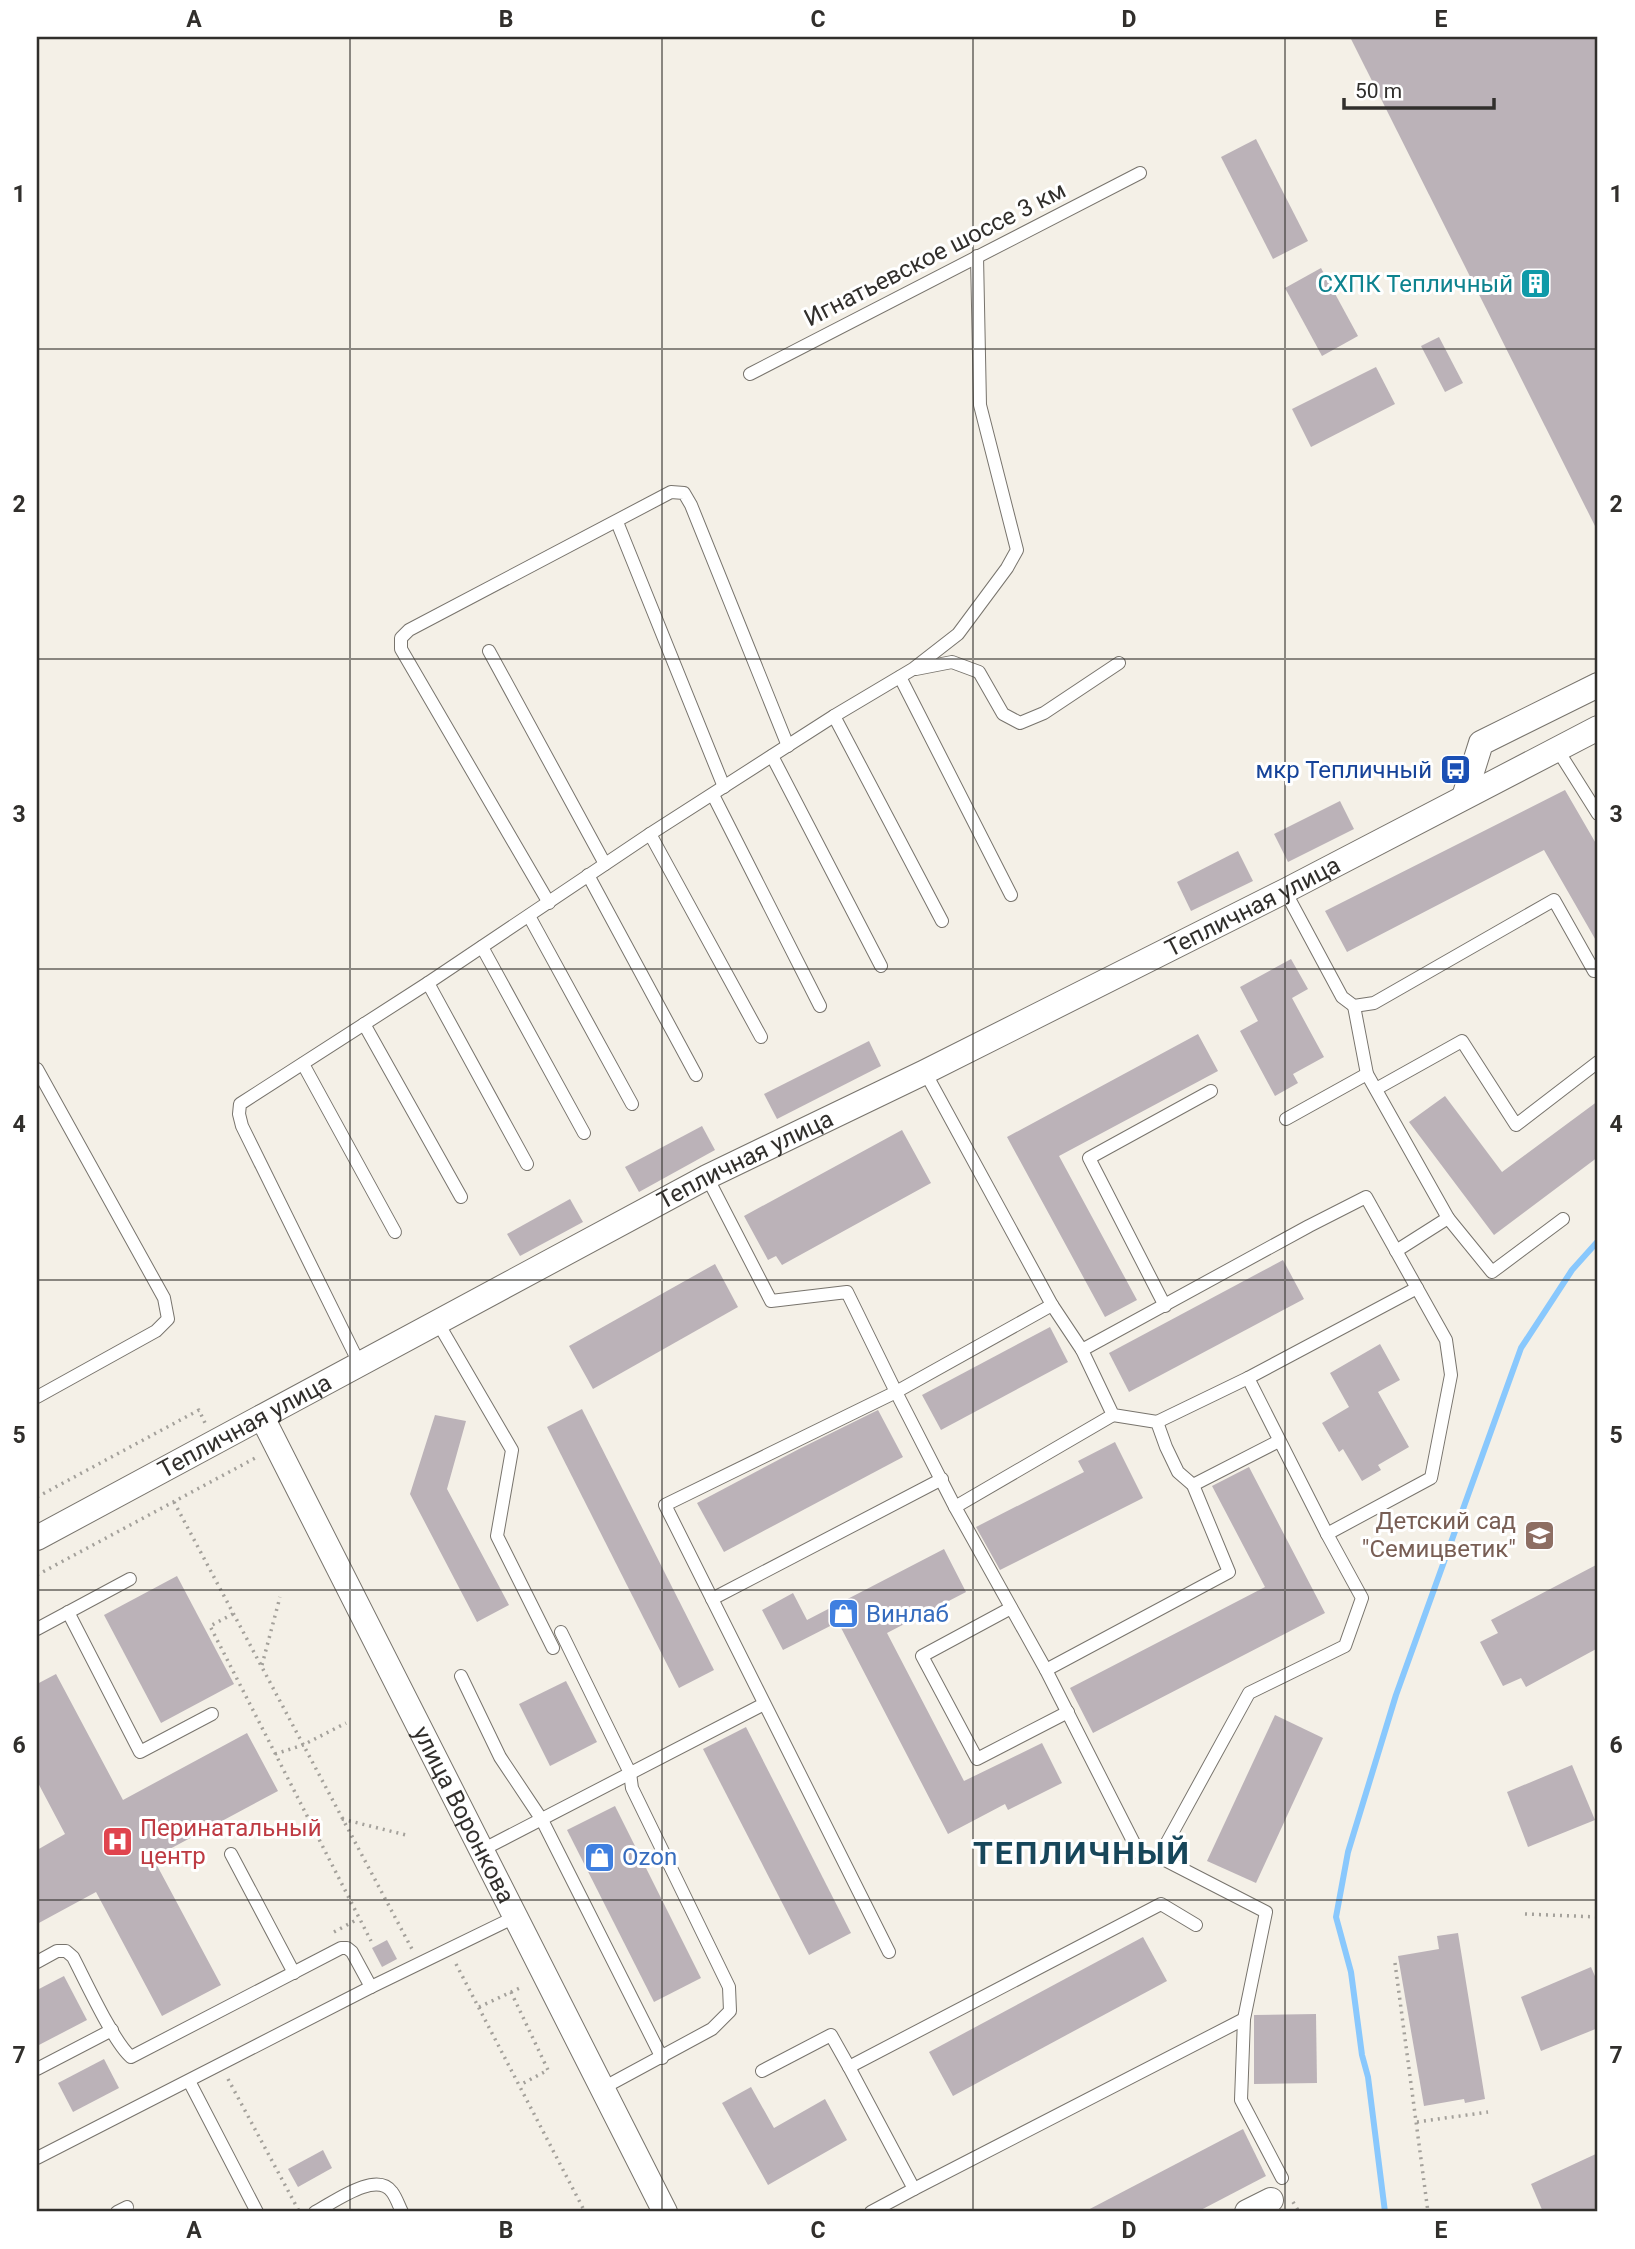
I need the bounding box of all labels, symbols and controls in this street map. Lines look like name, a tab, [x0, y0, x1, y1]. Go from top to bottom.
text: A	[186, 6, 202, 33]
text: B	[499, 6, 513, 33]
text: C	[810, 6, 826, 33]
text: D	[1122, 6, 1136, 33]
text: E	[1435, 6, 1448, 33]
scale bar	[1344, 66, 1495, 110]
text: 50 m	[1355, 79, 1402, 103]
street label: Игнатьевское шоссе 3 км	[800, 176, 1070, 332]
text: 1	[12, 181, 26, 208]
text: 1	[1609, 181, 1623, 208]
building icon: СХПК Тепличный	[1519, 267, 1553, 301]
place label: СХПК Тепличный	[1317, 270, 1513, 298]
text: 2	[12, 491, 26, 518]
text: 2	[1609, 491, 1623, 518]
bus stop icon: мкр Тепличный	[1438, 753, 1472, 787]
place label: мкр Тепличный	[1255, 756, 1432, 784]
text: 3	[12, 801, 26, 828]
text: 3	[1609, 801, 1623, 828]
street label: Тепличная улица	[1161, 851, 1345, 963]
street label: Тепличная улица	[653, 1104, 838, 1215]
text: 4	[12, 1111, 26, 1138]
text: 4	[1609, 1111, 1623, 1138]
street label: Тепличная улица	[153, 1368, 336, 1484]
text: 5	[12, 1422, 26, 1449]
text: 5	[1609, 1422, 1623, 1449]
place label: Детский сад "Семицветик"	[1362, 1507, 1516, 1563]
school or university icon: Детский сад "Семицветик"	[1522, 1518, 1556, 1552]
shop icon: Винлаб	[826, 1597, 860, 1631]
place label: Винлаб	[866, 1600, 949, 1628]
street label: улица Воронкова	[407, 1722, 520, 1908]
text: 6	[12, 1732, 26, 1759]
text: 6	[1609, 1732, 1623, 1759]
place label: Перинатальный центр	[140, 1814, 322, 1870]
hospital icon: Перинатальный центр	[100, 1825, 134, 1859]
district label: ТЕПЛИЧНЫЙ	[973, 1834, 1191, 1872]
shop icon: Ozon	[582, 1840, 616, 1874]
place label: Ozon	[622, 1843, 677, 1871]
text: 7	[12, 2042, 26, 2069]
text: 7	[1609, 2042, 1623, 2069]
text: A	[186, 2217, 202, 2244]
text: B	[499, 2217, 513, 2244]
text: C	[810, 2217, 826, 2244]
text: D	[1122, 2217, 1136, 2244]
text: E	[1435, 2217, 1448, 2244]

